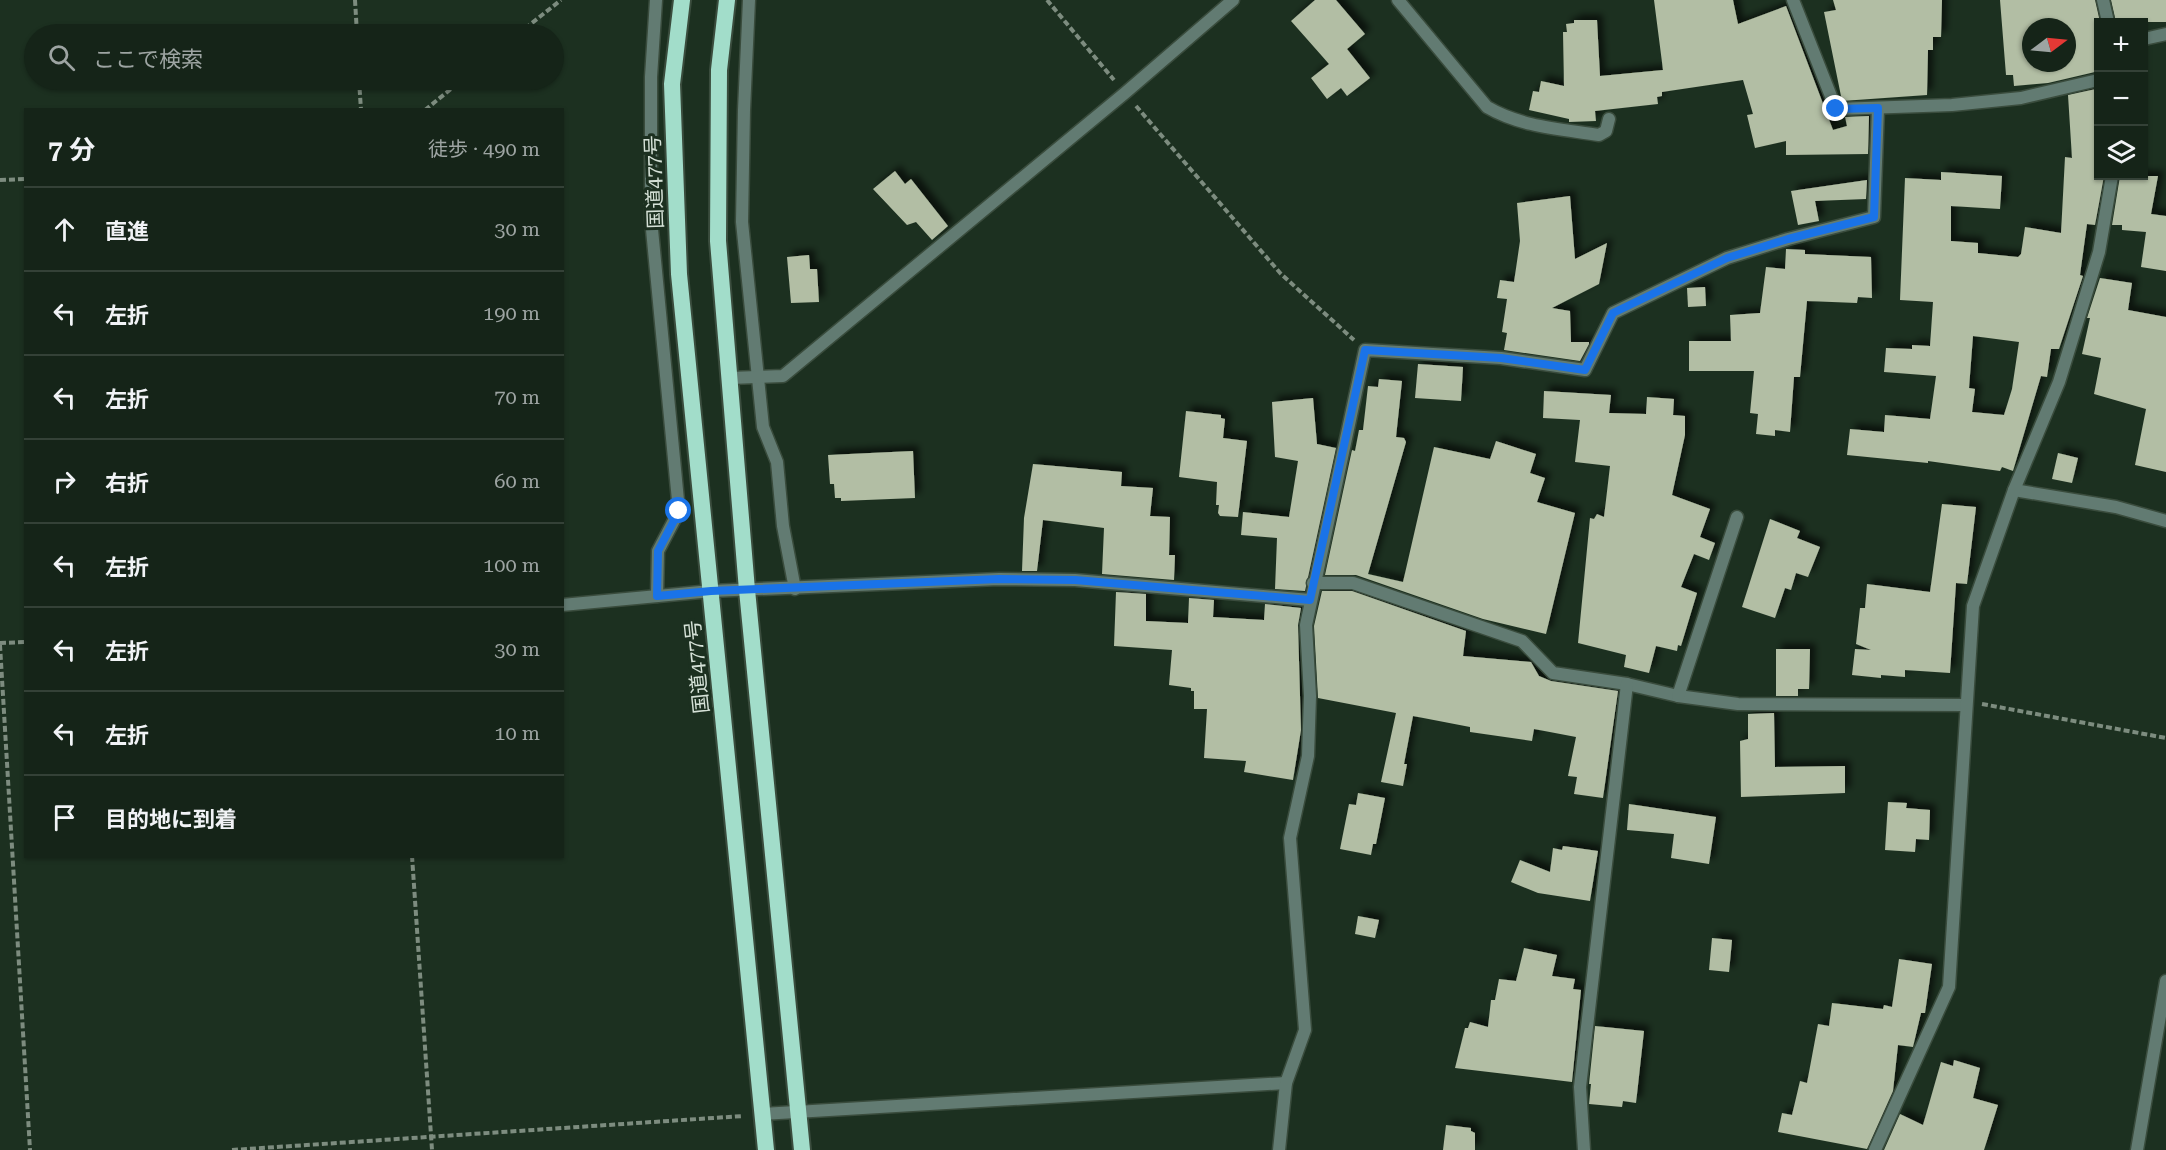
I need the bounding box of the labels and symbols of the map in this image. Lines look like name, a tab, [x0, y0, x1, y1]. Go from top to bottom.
north arrow	[2022, 18, 2076, 72]
route end	[1822, 95, 1848, 121]
street label: 国道477号	[640, 135, 668, 229]
route start	[665, 497, 691, 523]
street label: 国道477号	[680, 619, 714, 715]

